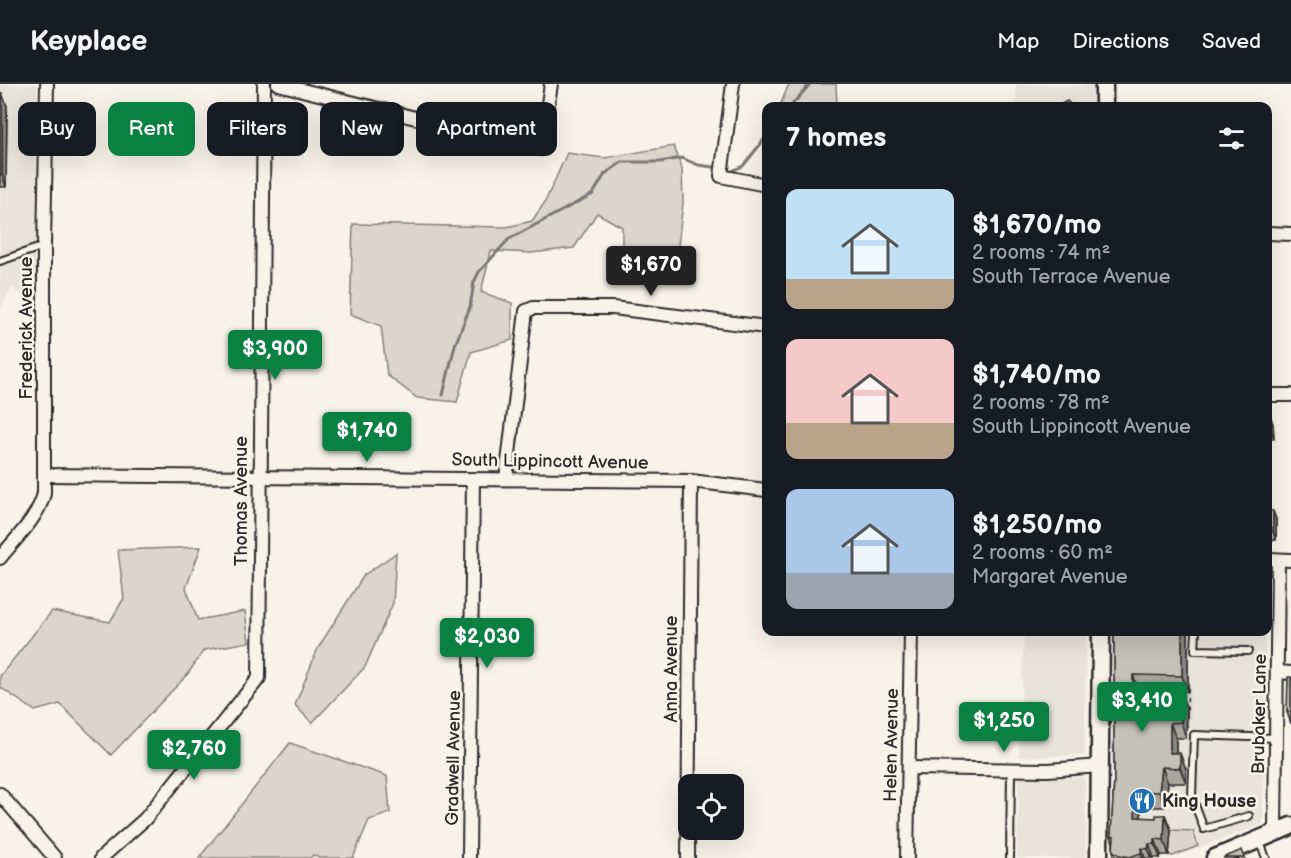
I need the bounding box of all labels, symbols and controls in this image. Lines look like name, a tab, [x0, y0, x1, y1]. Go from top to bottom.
text: Keyplace	[30, 25, 147, 58]
text: Map	[997, 29, 1040, 54]
text: Directions	[1073, 29, 1169, 54]
text: Saved	[1202, 29, 1261, 54]
chip: Buy	[18, 102, 96, 156]
chip: Rent	[108, 102, 195, 156]
chip: Filters	[207, 102, 308, 156]
chip: New	[320, 102, 404, 156]
chip: Apartment	[416, 102, 557, 156]
icon: filters	[1215, 122, 1248, 155]
text: 7 homes	[786, 123, 886, 154]
text: $1,670/mo	[972, 210, 1101, 241]
icon: home	[834, 213, 906, 285]
text: 2 rooms · 74 m²	[972, 241, 1110, 265]
pin: $1,670	[602, 246, 700, 297]
text: $1,670	[620, 253, 682, 277]
street label: Frederick Avenue	[16, 256, 37, 399]
text: South Terrace Avenue	[972, 265, 1171, 289]
pin: $3,900	[226, 330, 324, 381]
text: $3,900	[242, 337, 308, 361]
text: $1,740/mo	[972, 360, 1101, 391]
icon: home	[834, 363, 906, 435]
text: 2 rooms · 78 m²	[972, 391, 1110, 415]
pin: $1,740	[318, 412, 416, 463]
text: South Lippincott Avenue	[972, 415, 1191, 439]
text: $1,740	[336, 419, 398, 443]
street label: Thomas Avenue	[231, 436, 252, 566]
street label: South Lippincott Avenue	[451, 449, 649, 474]
text: $1,250/mo	[972, 510, 1102, 541]
icon: home	[834, 513, 906, 585]
text: 2 rooms · 60 m²	[972, 541, 1113, 565]
text: Margaret Avenue	[972, 565, 1128, 589]
street label: Anna Avenue	[661, 615, 682, 722]
pin: $2,030	[438, 618, 536, 669]
text: $2,030	[454, 625, 520, 649]
street label: Brubaker Lane	[1248, 653, 1271, 774]
pin: $3,410	[1093, 682, 1191, 733]
street label: Helen Avenue	[880, 688, 903, 802]
text: $3,410	[1111, 689, 1173, 713]
street label: Gradwell Avenue	[442, 690, 465, 826]
pin: $1,250	[955, 702, 1053, 753]
text: $1,250	[973, 709, 1035, 733]
pin: $2,760	[145, 730, 243, 781]
text: $2,760	[161, 737, 227, 761]
map controls	[678, 774, 744, 840]
button: locate	[678, 774, 744, 840]
restaurant icon: King House	[1127, 786, 1157, 816]
place label: King House	[1162, 791, 1256, 812]

